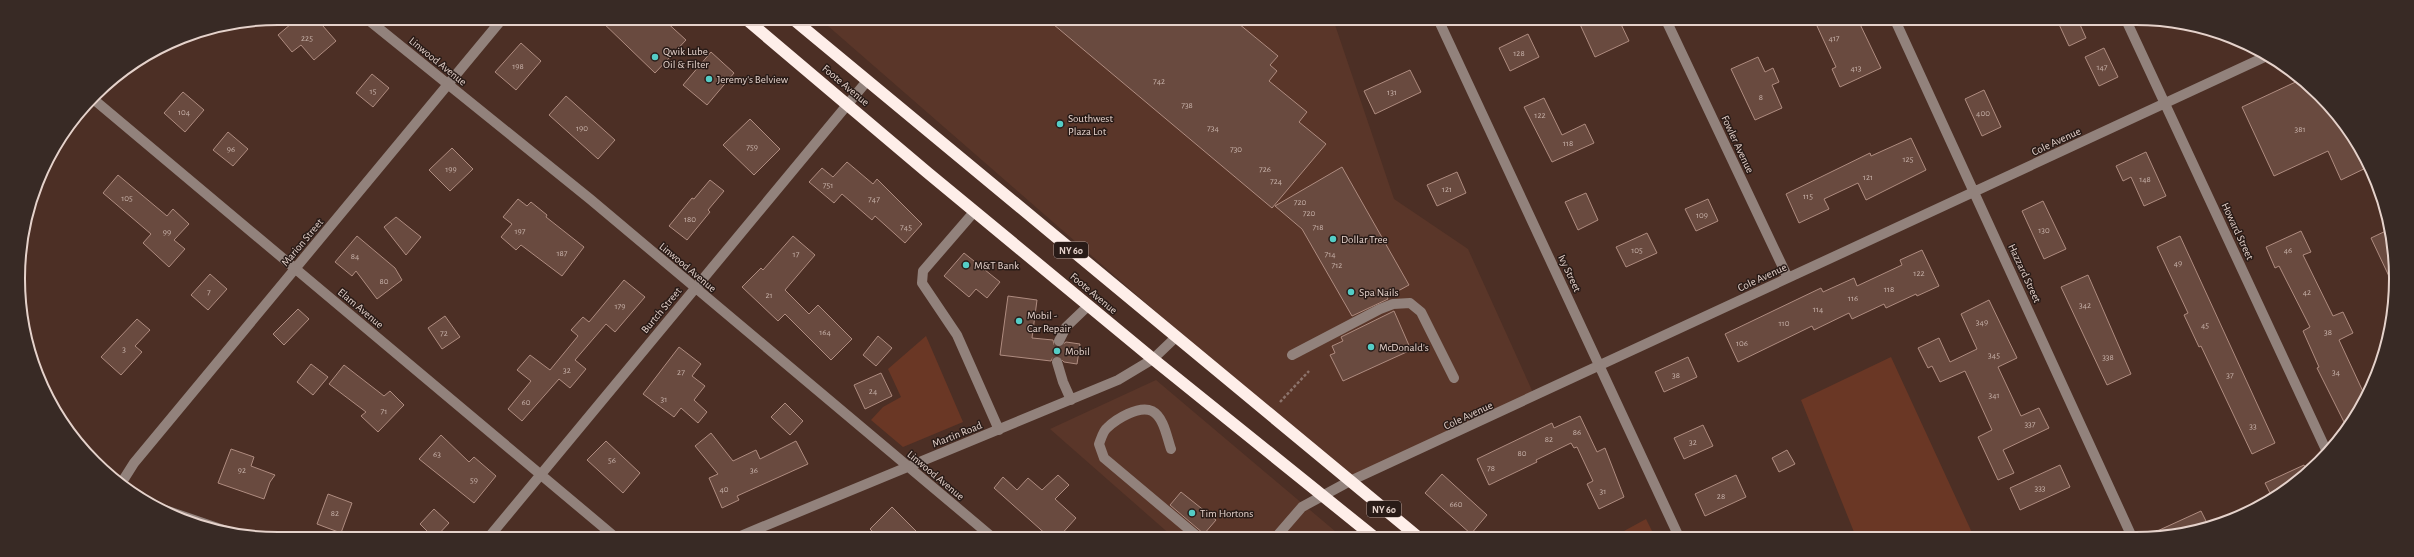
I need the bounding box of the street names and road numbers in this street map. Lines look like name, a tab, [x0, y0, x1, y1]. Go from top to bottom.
street label: Linwood Avenue	[407, 35, 468, 88]
street label: Foote Avenue	[820, 63, 871, 108]
street label: Fowler Avenue	[1719, 114, 1756, 175]
street label: Cole Avenue	[2030, 125, 2082, 158]
street label: Howard Street	[2220, 201, 2256, 262]
street label: Marion Street	[279, 216, 326, 268]
street label: Linwood Avenue	[657, 241, 718, 294]
road number: NY 60	[1054, 242, 1088, 258]
street label: Hazzard Street	[2006, 242, 2043, 305]
street label: Ivy Street	[1556, 253, 1583, 294]
street label: Cole Avenue	[1736, 261, 1788, 294]
street label: Foote Avenue	[1068, 271, 1119, 316]
street label: Burtch Street	[639, 285, 684, 335]
street label: Elam Avenue	[336, 286, 386, 330]
street label: Cole Avenue	[1442, 399, 1494, 432]
street label: Martin Road	[931, 419, 984, 449]
street label: Linwood Avenue	[905, 449, 966, 502]
road number: NY 60	[1367, 501, 1401, 517]

